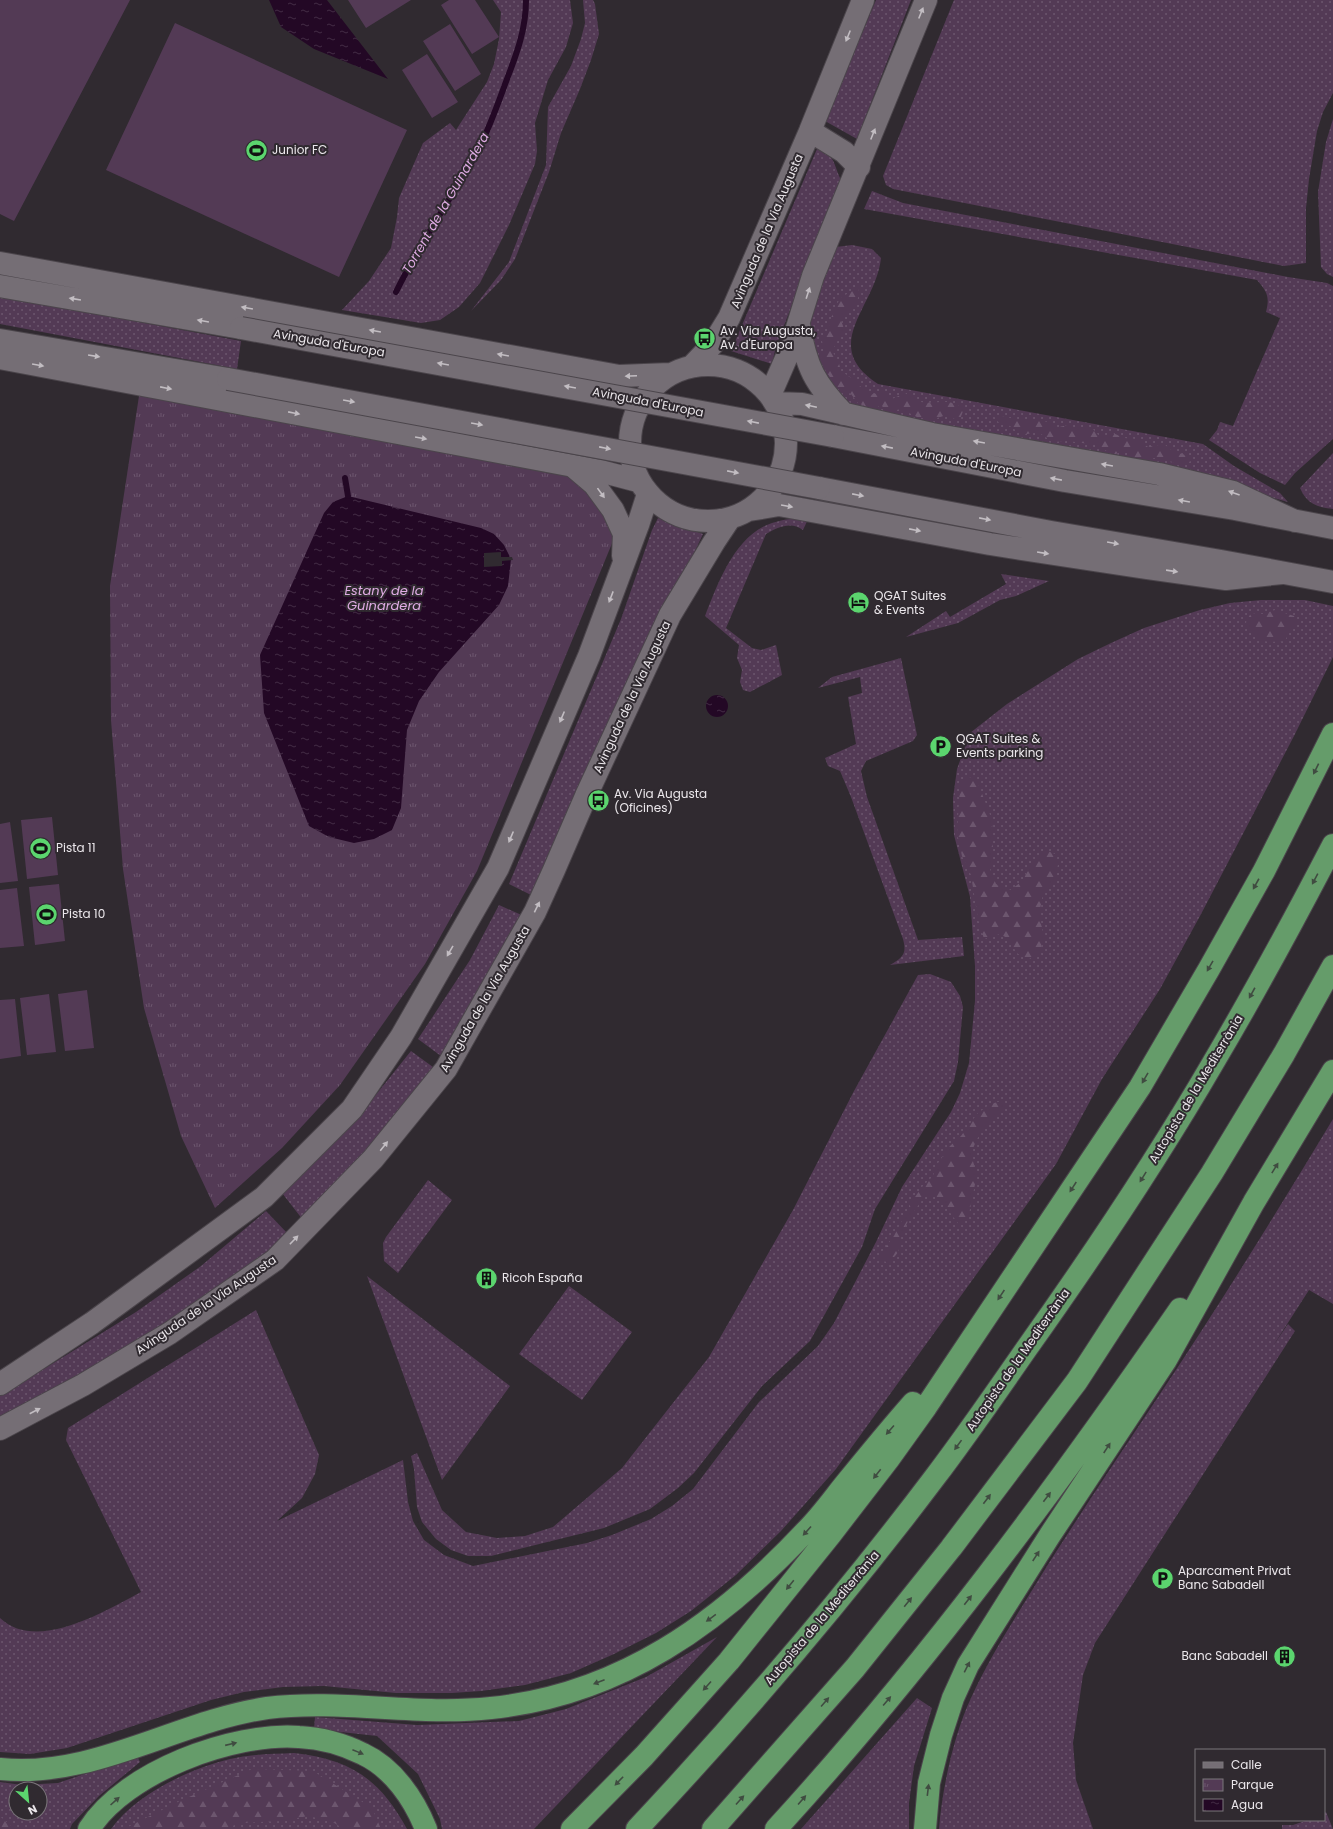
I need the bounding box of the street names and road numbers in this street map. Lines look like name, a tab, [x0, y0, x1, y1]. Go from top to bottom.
street label: Avinguda de la Via Augusta	[726, 151, 807, 311]
street label: Avinguda d'Europa	[272, 324, 386, 361]
street label: Avinguda d'Europa	[591, 382, 705, 421]
street label: Avinguda d'Europa	[909, 442, 1023, 481]
street label: Avinguda de la Via Augusta	[589, 618, 674, 776]
street label: Avinguda de la Via Augusta	[436, 922, 534, 1075]
street label: Autopista de la Mediterrània	[1144, 1011, 1247, 1166]
street label: Avinguda de la Via Augusta	[132, 1251, 279, 1358]
street label: Autopista de la Mediterrània	[962, 1285, 1073, 1434]
street label: Autopista de la Mediterrània	[760, 1547, 883, 1688]

